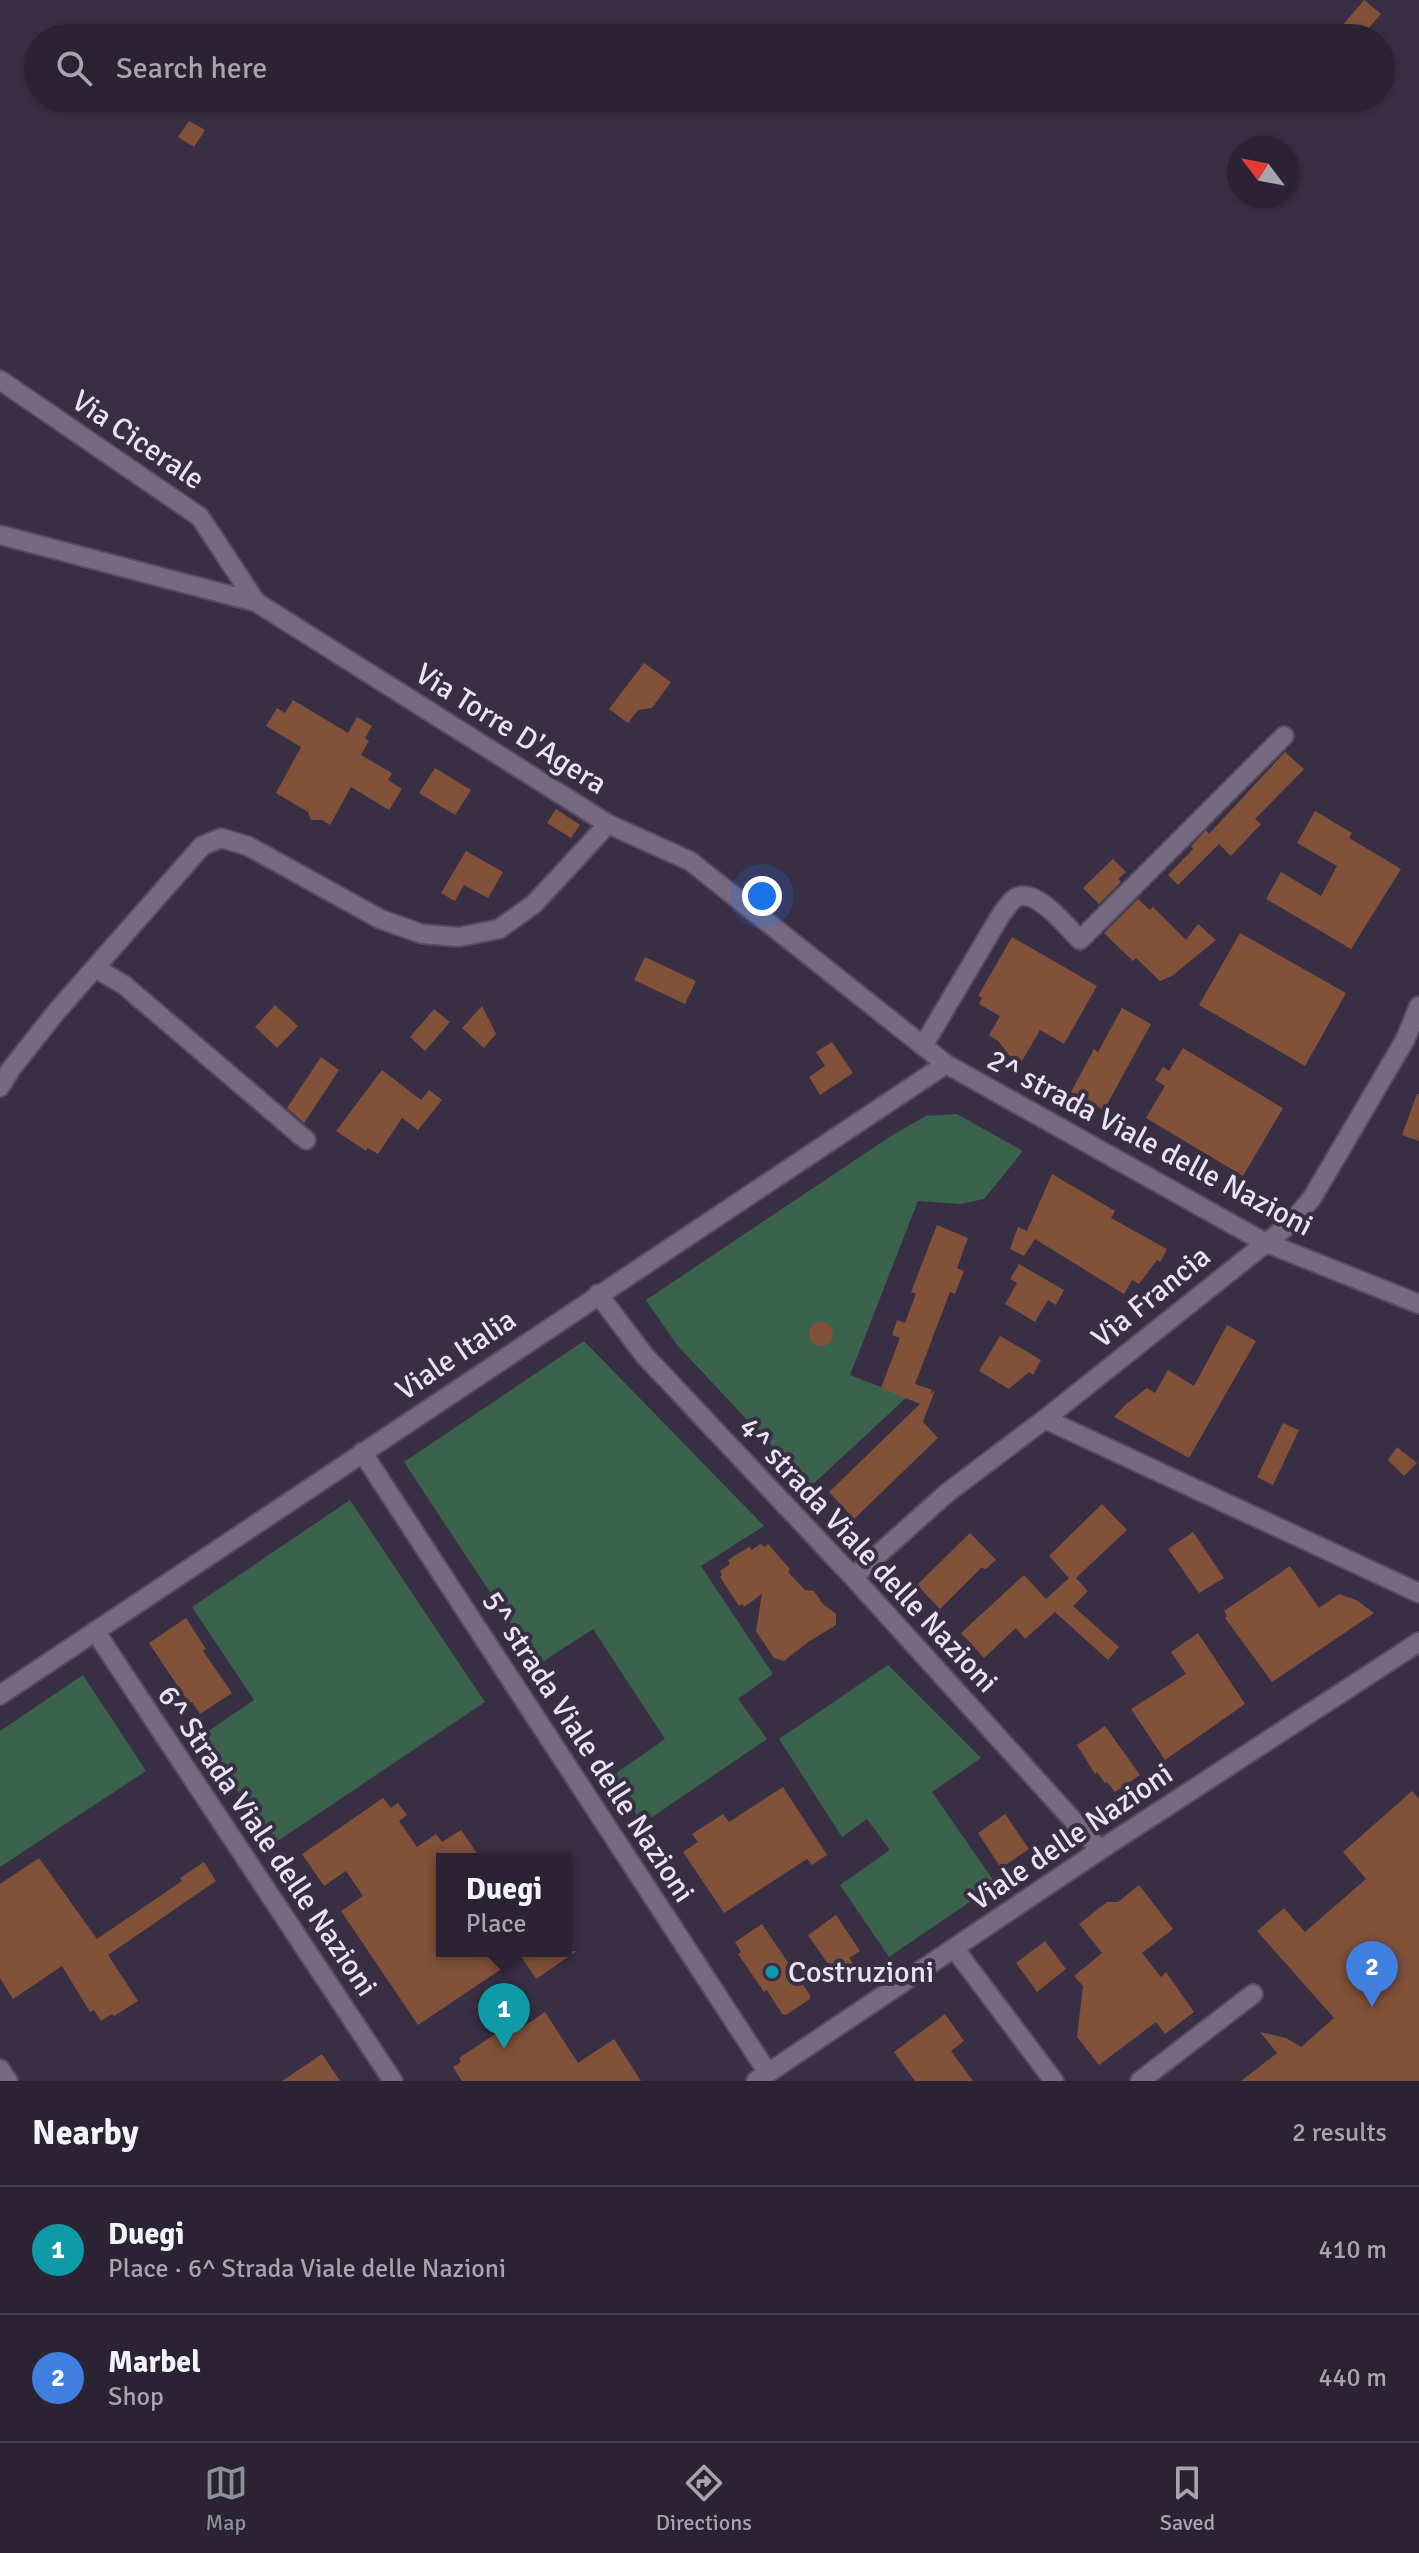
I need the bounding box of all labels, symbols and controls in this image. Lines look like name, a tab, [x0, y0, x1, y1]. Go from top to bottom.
search box	[24, 24, 1395, 112]
icon: search	[52, 46, 96, 90]
text: Search here	[116, 50, 267, 87]
north arrow	[1227, 136, 1299, 208]
street label: Via Cicerale	[65, 382, 211, 498]
street label: Via Torre D'Agera	[408, 655, 614, 803]
your location	[742, 876, 782, 916]
street label: 2^ strada Viale delle Nazioni	[981, 1041, 1319, 1245]
street label: Via Francia	[1084, 1238, 1218, 1356]
street label: Viale Italia	[389, 1301, 523, 1409]
street label: 4^ strada Viale delle Nazioni	[731, 1409, 1005, 1701]
street label: 5^ strada Viale delle Nazioni	[474, 1585, 702, 1909]
street label: 6^ Strada Viale delle Nazioni	[149, 1679, 385, 2003]
street label: Viale delle Nazioni	[962, 1755, 1180, 1919]
popup	[436, 1853, 572, 1957]
text: Duegi	[466, 1871, 542, 1908]
text: Place	[466, 1908, 526, 1940]
pin: 2	[1346, 1941, 1398, 2007]
place label: Costruzioni	[788, 1954, 934, 1991]
marker: Costruzioni	[763, 1963, 781, 1981]
pin: 1	[478, 1983, 530, 2049]
text: Nearby	[32, 2112, 139, 2154]
text: 2 results	[1292, 2117, 1387, 2149]
text: Duegi	[108, 2216, 184, 2253]
text: 1	[51, 2234, 65, 2266]
text: 410 m	[1318, 2234, 1387, 2266]
text: Place · 6^ Strada Viale delle Nazioni	[108, 2253, 506, 2285]
text: Marbel	[108, 2344, 201, 2381]
text: 2	[51, 2362, 65, 2394]
text: 440 m	[1318, 2362, 1387, 2394]
text: Shop	[108, 2381, 164, 2413]
tab: Map	[204, 2461, 248, 2536]
tab: Directions	[656, 2461, 752, 2536]
tab: Saved	[1160, 2461, 1215, 2536]

